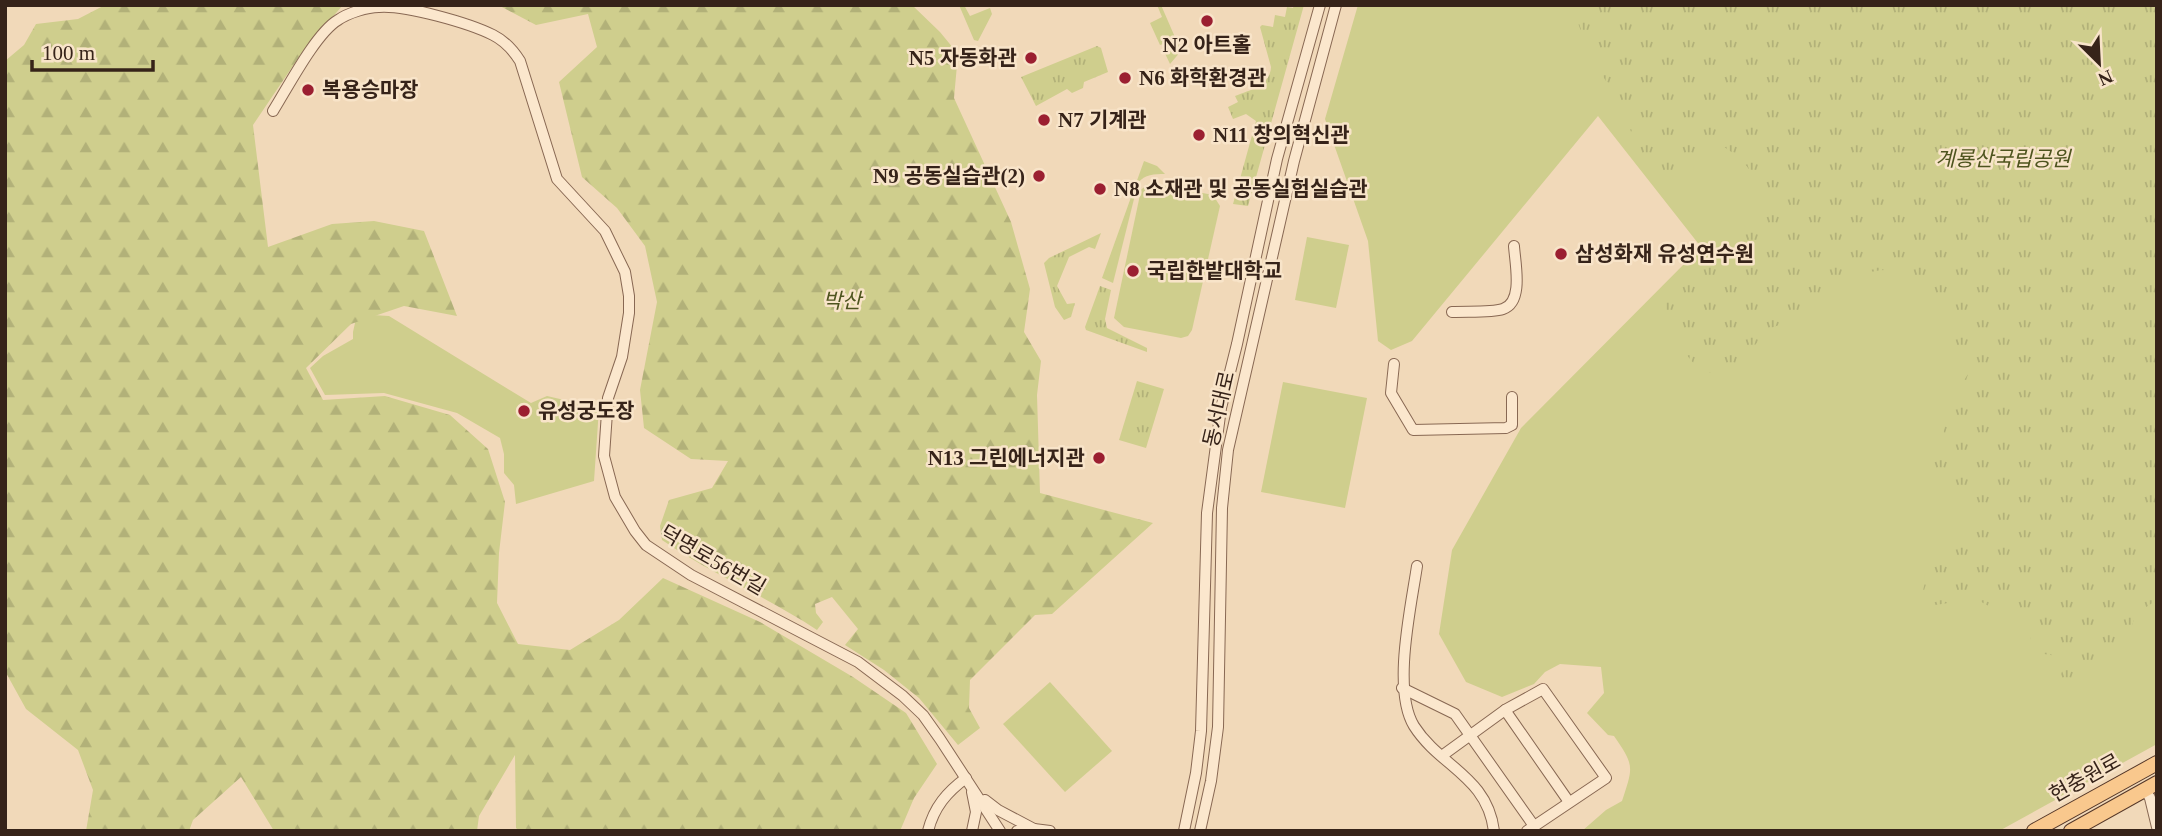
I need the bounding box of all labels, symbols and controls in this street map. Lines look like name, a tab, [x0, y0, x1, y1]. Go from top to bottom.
marker: N2 아트홀	[1199, 13, 1215, 29]
scale bar	[32, 28, 152, 72]
north arrow	[2064, 28, 2134, 98]
place label: N2 아트홀	[1163, 33, 1251, 57]
text: 100 m	[42, 41, 95, 65]
place label: N5 자동화관	[909, 46, 1017, 70]
marker: N5 자동화관	[1023, 50, 1039, 66]
place label: N6 화학환경관	[1139, 66, 1267, 90]
text: N	[2095, 66, 2116, 91]
marker: N6 화학환경관	[1117, 70, 1133, 86]
place label: 복용승마장	[322, 78, 419, 102]
marker: 복용승마장	[300, 82, 316, 98]
place label: N7 기계관	[1058, 108, 1147, 132]
marker: N7 기계관	[1036, 112, 1052, 128]
place label: N11 창의혁신관	[1213, 123, 1350, 147]
marker: N11 창의혁신관	[1191, 127, 1207, 143]
park label: 계룡산국립공원	[1935, 147, 2072, 171]
place label: N9 공동실습관(2)	[873, 164, 1025, 188]
marker: N9 공동실습관(2)	[1031, 168, 1047, 184]
place label: N8 소재관 및 공동실험실습관	[1114, 177, 1368, 201]
marker: N8 소재관 및 공동실험실습관	[1092, 181, 1108, 197]
place label: 삼성화재 유성연수원	[1575, 242, 1754, 266]
marker: 삼성화재 유성연수원	[1553, 246, 1569, 262]
place label: 국립한밭대학교	[1147, 259, 1282, 283]
marker: 국립한밭대학교	[1125, 263, 1141, 279]
park label: 박산	[823, 289, 864, 313]
street label: 동서대로	[1199, 369, 1239, 449]
place label: 유성궁도장	[538, 399, 635, 423]
marker: 유성궁도장	[516, 403, 532, 419]
place label: N13 그린에너지관	[928, 446, 1085, 470]
marker: N13 그린에너지관	[1091, 450, 1107, 466]
street label: 덕명로56번길	[656, 520, 770, 600]
street label: 현충원로	[2045, 749, 2125, 807]

